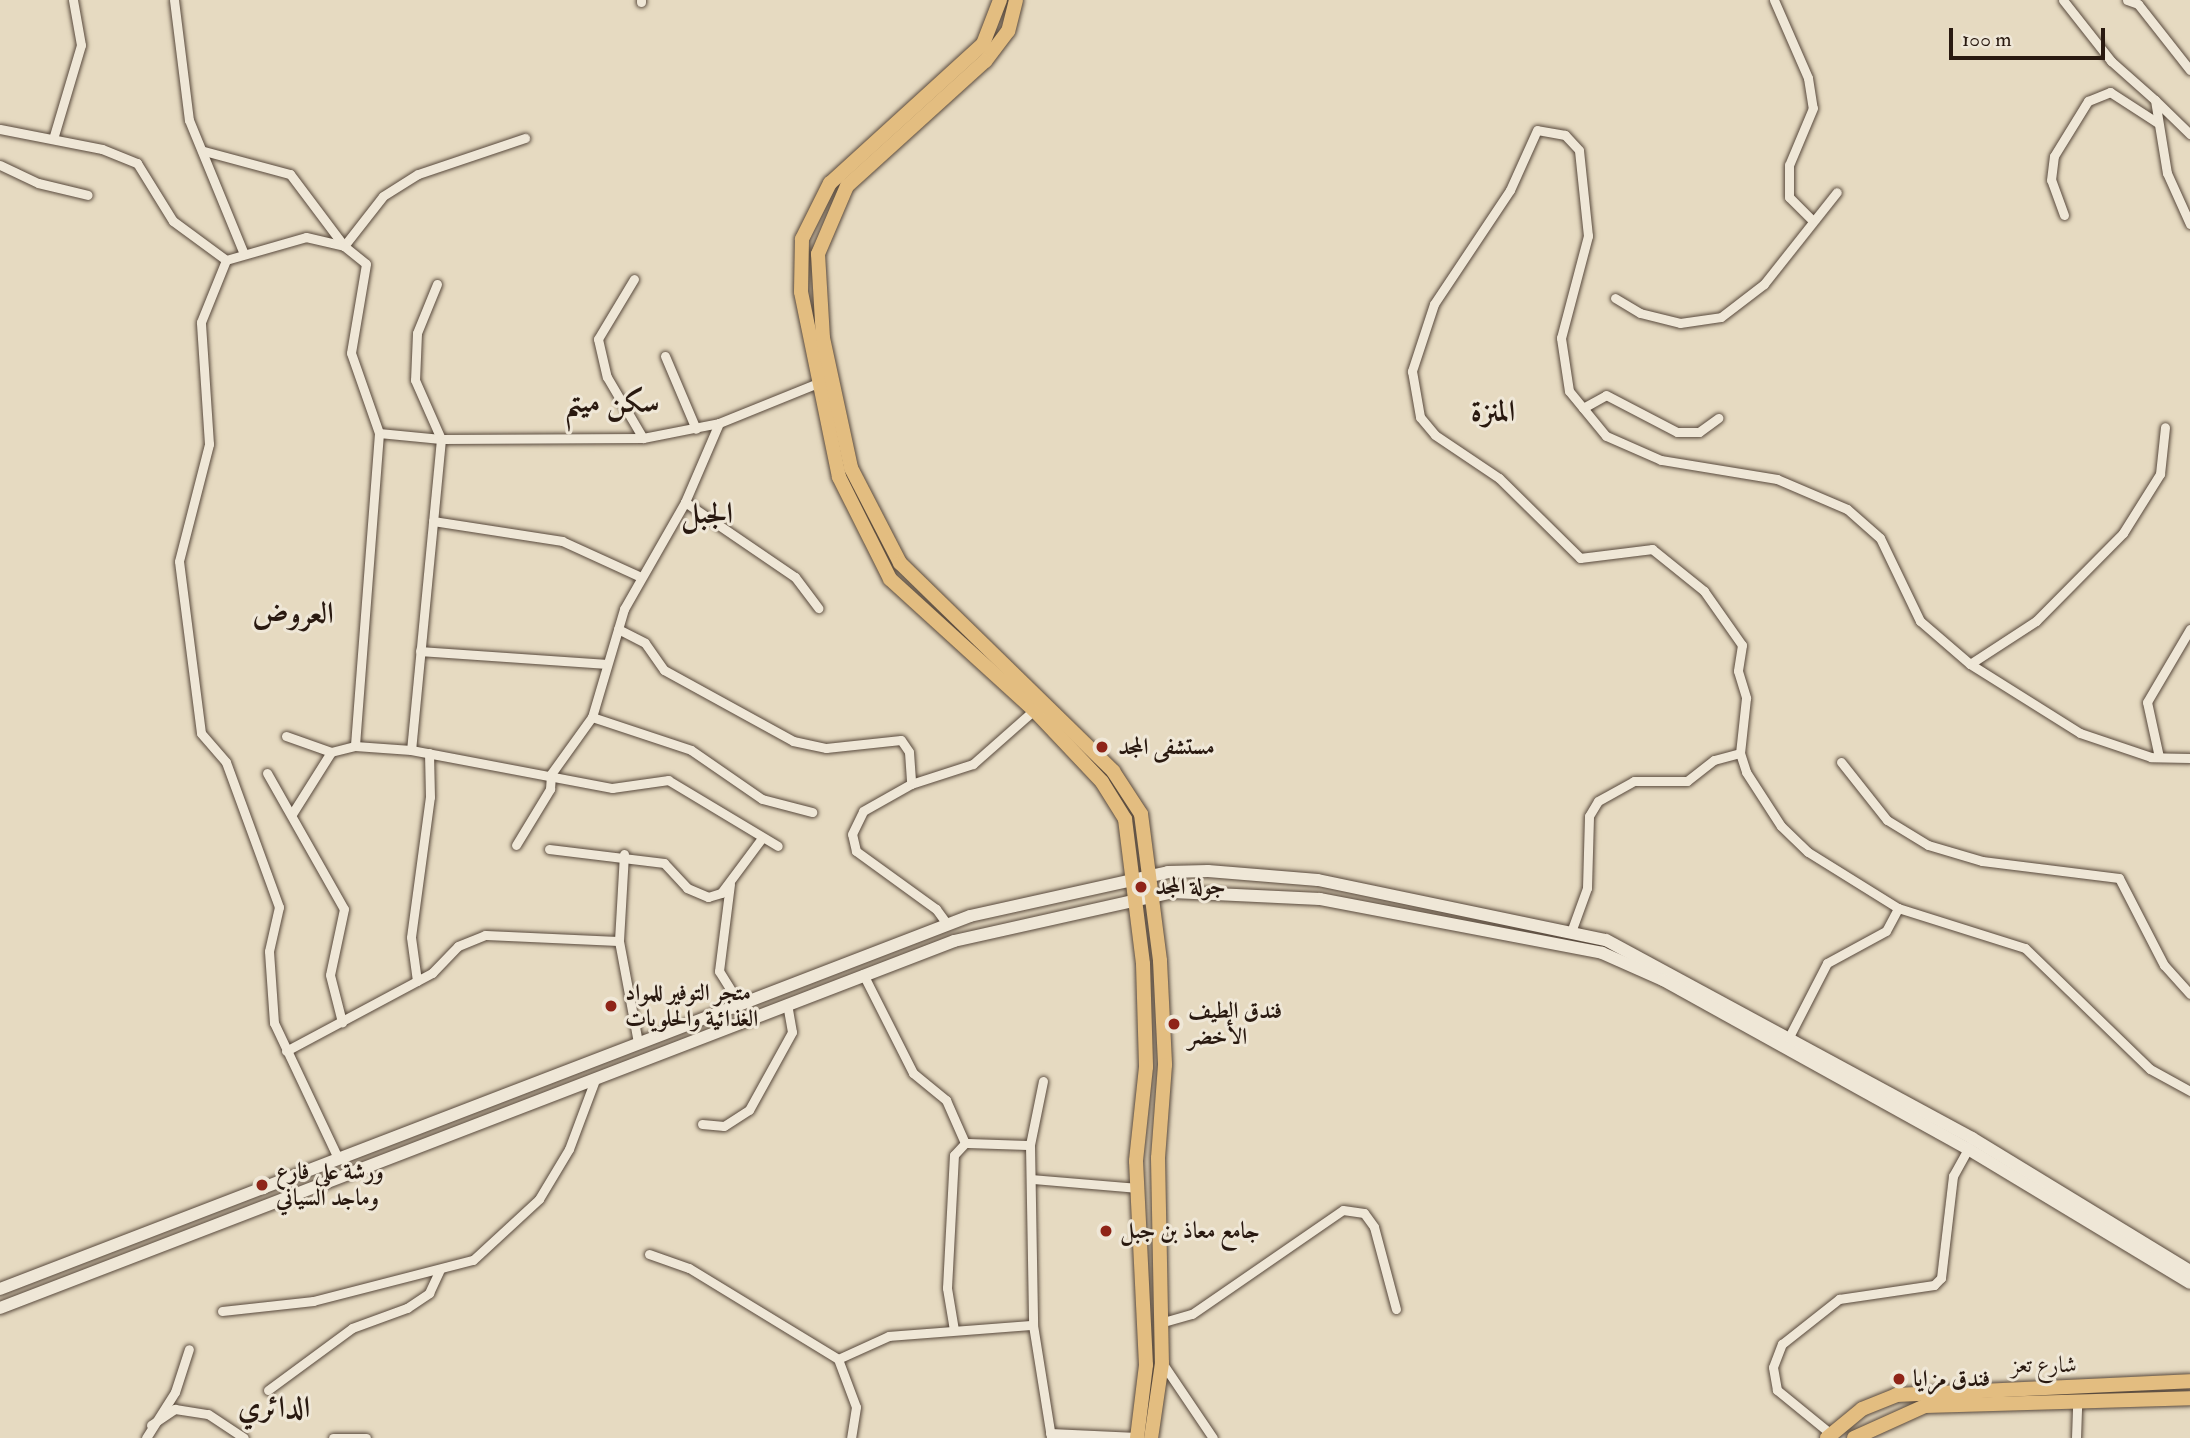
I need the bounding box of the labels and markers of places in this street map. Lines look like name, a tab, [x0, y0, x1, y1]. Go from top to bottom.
place label: مستشفى المجد	[1118, 733, 1215, 761]
marker: مستشفى المجد	[1092, 737, 1112, 757]
place label: جولة المجد	[1155, 873, 1226, 901]
marker: جولة المجد	[1133, 879, 1149, 895]
place label: متجر التوفير للمواد الغذائية والحلويات	[625, 979, 758, 1033]
place label: فندق الطيف الأخضر	[1188, 997, 1282, 1051]
marker: متجر التوفير للمواد الغذائية والحلويات	[603, 998, 619, 1014]
marker: فندق الطيف الأخضر	[1166, 1016, 1182, 1032]
place label: ورشة علي فارع وماجد السياني	[276, 1158, 384, 1212]
marker: ورشة علي فارع وماجد السياني	[254, 1177, 270, 1193]
place label: جامع معاذ بن جبل	[1120, 1217, 1260, 1245]
marker: جامع معاذ بن جبل	[1098, 1223, 1114, 1239]
place label: فندق مزايا	[1913, 1365, 1990, 1393]
marker: فندق مزايا	[1891, 1371, 1907, 1387]

